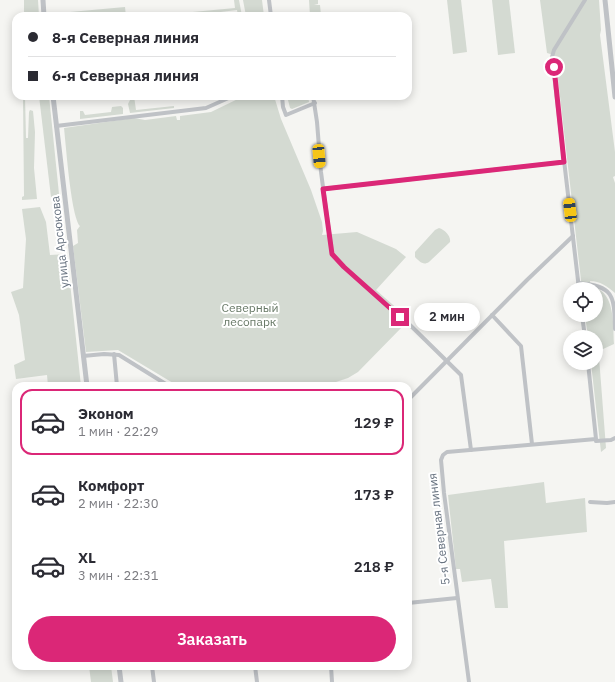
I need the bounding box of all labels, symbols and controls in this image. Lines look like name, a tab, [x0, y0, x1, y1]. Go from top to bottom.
text: 8-я Северная линия	[52, 28, 199, 47]
route start	[545, 58, 563, 76]
text: 6-я Северная линия	[52, 66, 199, 85]
car	[312, 144, 326, 168]
street label: улица Арсюкова	[47, 195, 72, 289]
car	[563, 197, 577, 223]
map controls	[563, 282, 603, 370]
button: locate	[563, 282, 603, 322]
park label: Северный лесопарк	[221, 300, 279, 329]
callout: 2 мин	[414, 303, 480, 331]
route end	[391, 308, 409, 326]
text: 2 мин	[429, 308, 465, 325]
button: layers	[563, 330, 603, 370]
icon: car	[30, 404, 66, 440]
text: Эконом	[78, 404, 134, 423]
text: 129 ₽	[354, 413, 394, 432]
text: 1 мин · 22:29	[78, 423, 159, 440]
street label: 5-я Северная линия	[424, 472, 453, 586]
icon: car	[30, 476, 66, 512]
text: Комфорт	[78, 476, 144, 495]
text: 173 ₽	[354, 485, 394, 504]
text: 2 мин · 22:30	[78, 495, 159, 512]
icon: car	[30, 548, 66, 584]
text: XL	[78, 548, 96, 567]
text: 218 ₽	[354, 557, 394, 576]
text: 3 мин · 22:31	[78, 567, 159, 584]
button: Заказать	[28, 616, 396, 662]

